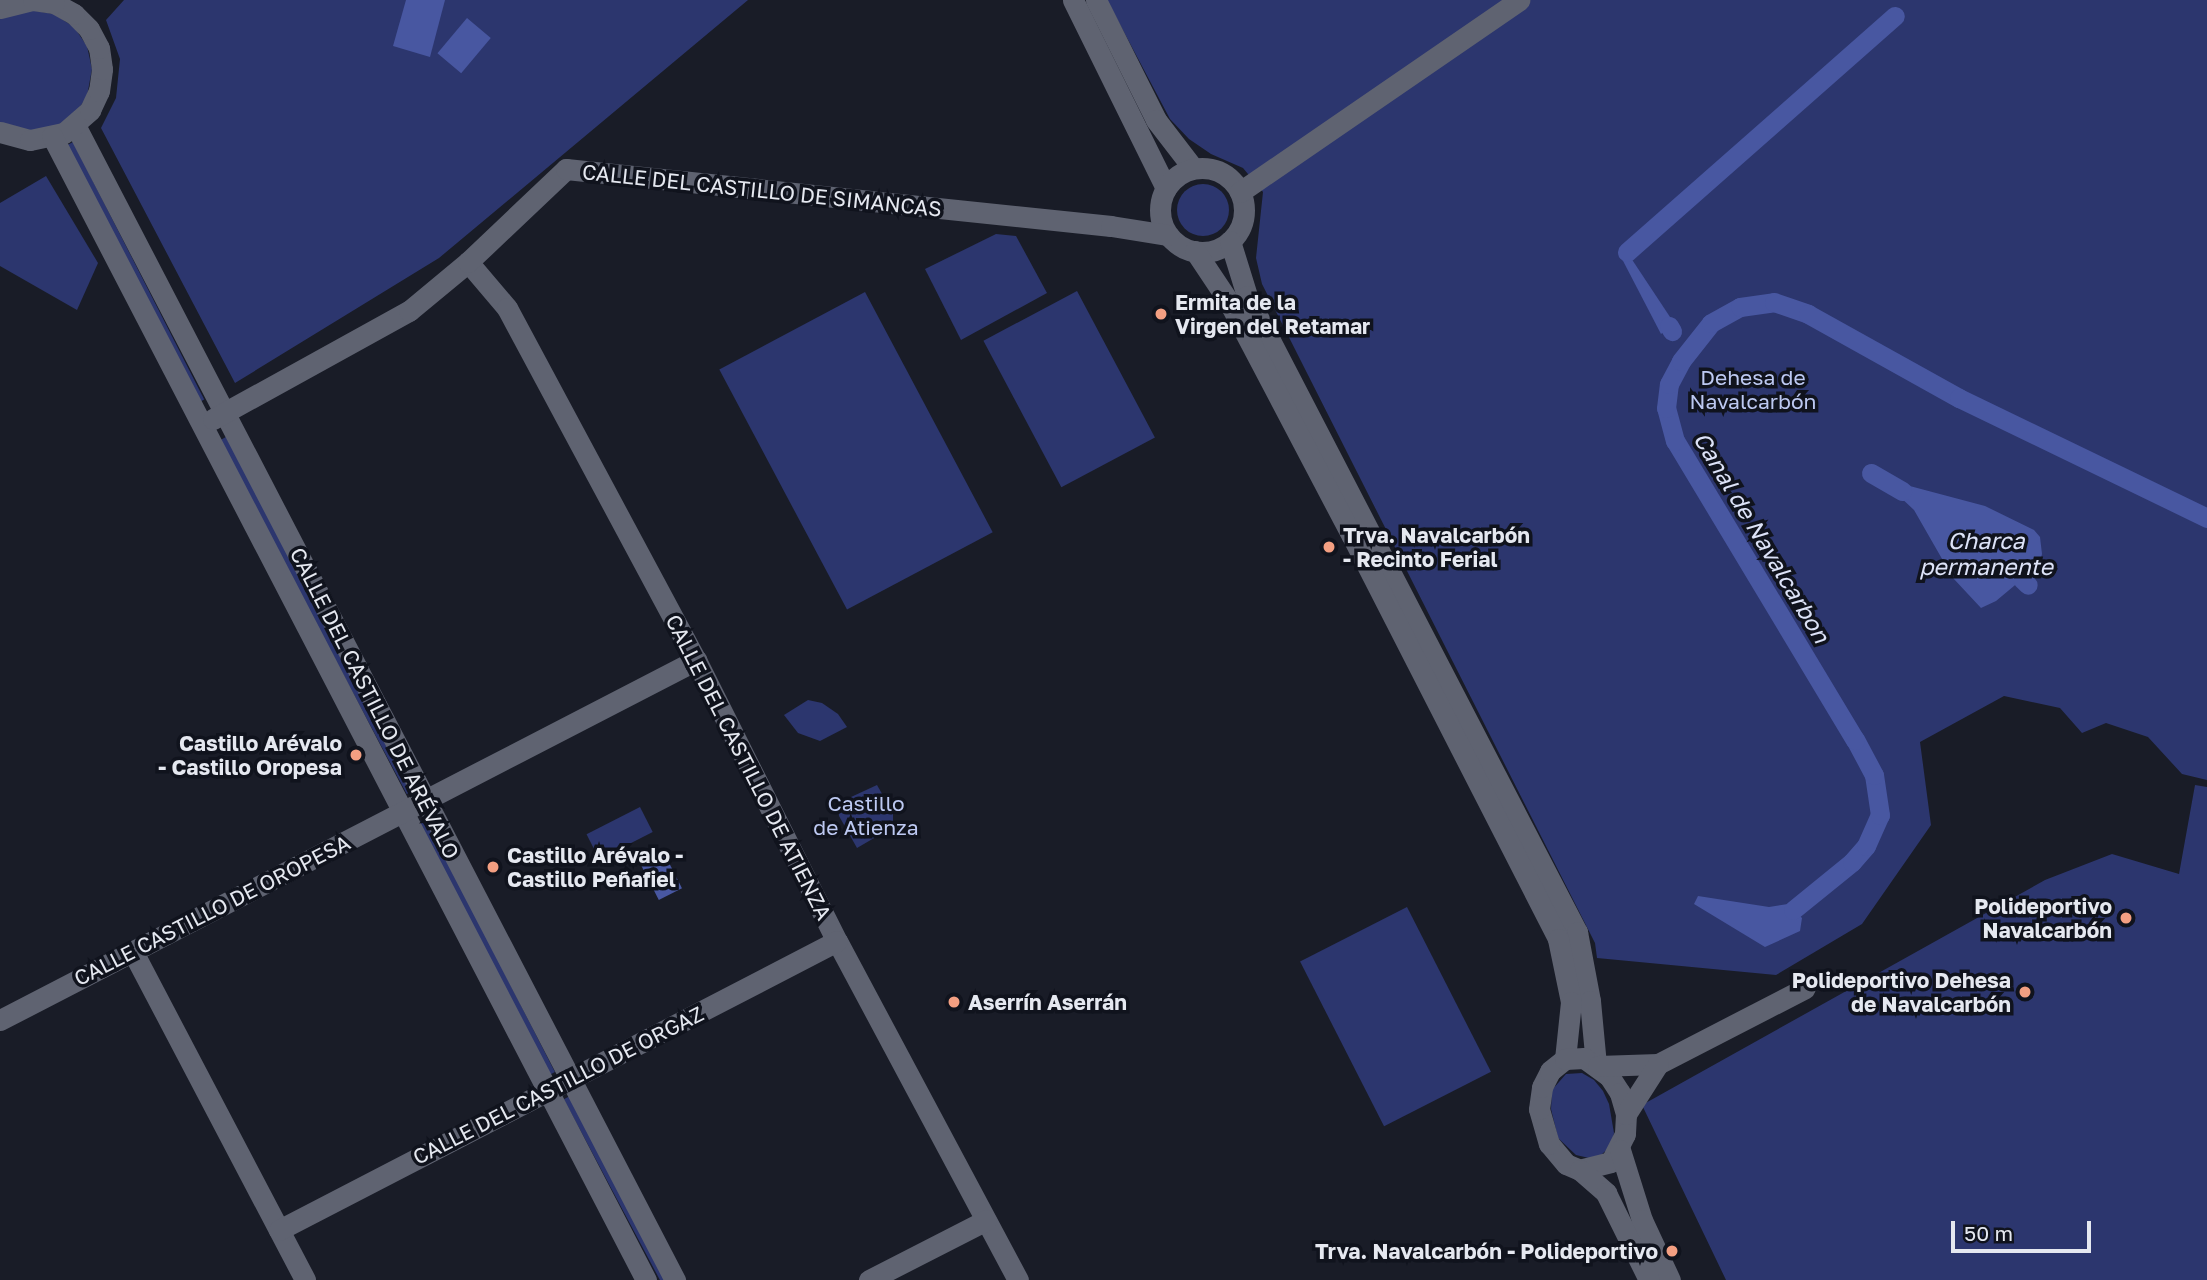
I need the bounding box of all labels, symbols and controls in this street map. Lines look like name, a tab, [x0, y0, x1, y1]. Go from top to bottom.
street label: CALLE DEL CASTILLO DE SIMANCAS	[581, 159, 943, 221]
place label: Ermita de la Virgen del Retamar	[1175, 289, 1370, 339]
marker: Ermita de la Virgen del Retamar	[1153, 306, 1169, 322]
park label: Dehesa de Navalcarbón	[1690, 364, 1816, 414]
water label: Canal de Navalcarbon	[1688, 427, 1836, 647]
place label: Trva. Navalcarbón - Recinto Ferial	[1343, 522, 1530, 572]
water label: Charca permanente	[1919, 526, 2053, 580]
marker: Trva. Navalcarbón - Recinto Ferial	[1321, 539, 1337, 555]
street label: CALLE DEL CASTILLO DE ARÉVALO	[285, 543, 465, 863]
street label: CALLE DEL CASTILLO DE ATIENZA	[661, 610, 837, 924]
place label: Castillo Arévalo - Castillo Oropesa	[158, 730, 342, 780]
marker: Castillo Arévalo - Castillo Oropesa	[348, 747, 364, 763]
park label: Castillo de Atienza	[813, 790, 919, 840]
street label: CALLE CASTILLO DE OROPESA	[70, 829, 354, 991]
place label: Castillo Arévalo - Castillo Peñafiel	[507, 842, 683, 892]
marker: Castillo Arévalo - Castillo Peñafiel	[485, 859, 501, 875]
place label: Polideportivo Navalcarbón	[1974, 893, 2112, 943]
marker: Polideportivo Navalcarbón	[2118, 910, 2134, 926]
place label: Polideportivo Dehesa de Navalcarbón	[1792, 967, 2011, 1017]
marker: Polideportivo Dehesa de Navalcarbón	[2017, 984, 2033, 1000]
place label: Aserrín Aserrán	[968, 989, 1127, 1015]
marker: Aserrín Aserrán	[946, 994, 962, 1010]
street label: CALLE DEL CASTILLO DE ORGAZ	[408, 1001, 708, 1169]
scale bar	[1955, 1206, 2095, 1250]
text: 50 m	[1964, 1220, 2013, 1246]
place label: Trva. Navalcarbón - Polideportivo	[1315, 1238, 1658, 1264]
marker: Trva. Navalcarbón - Polideportivo	[1664, 1243, 1680, 1259]

